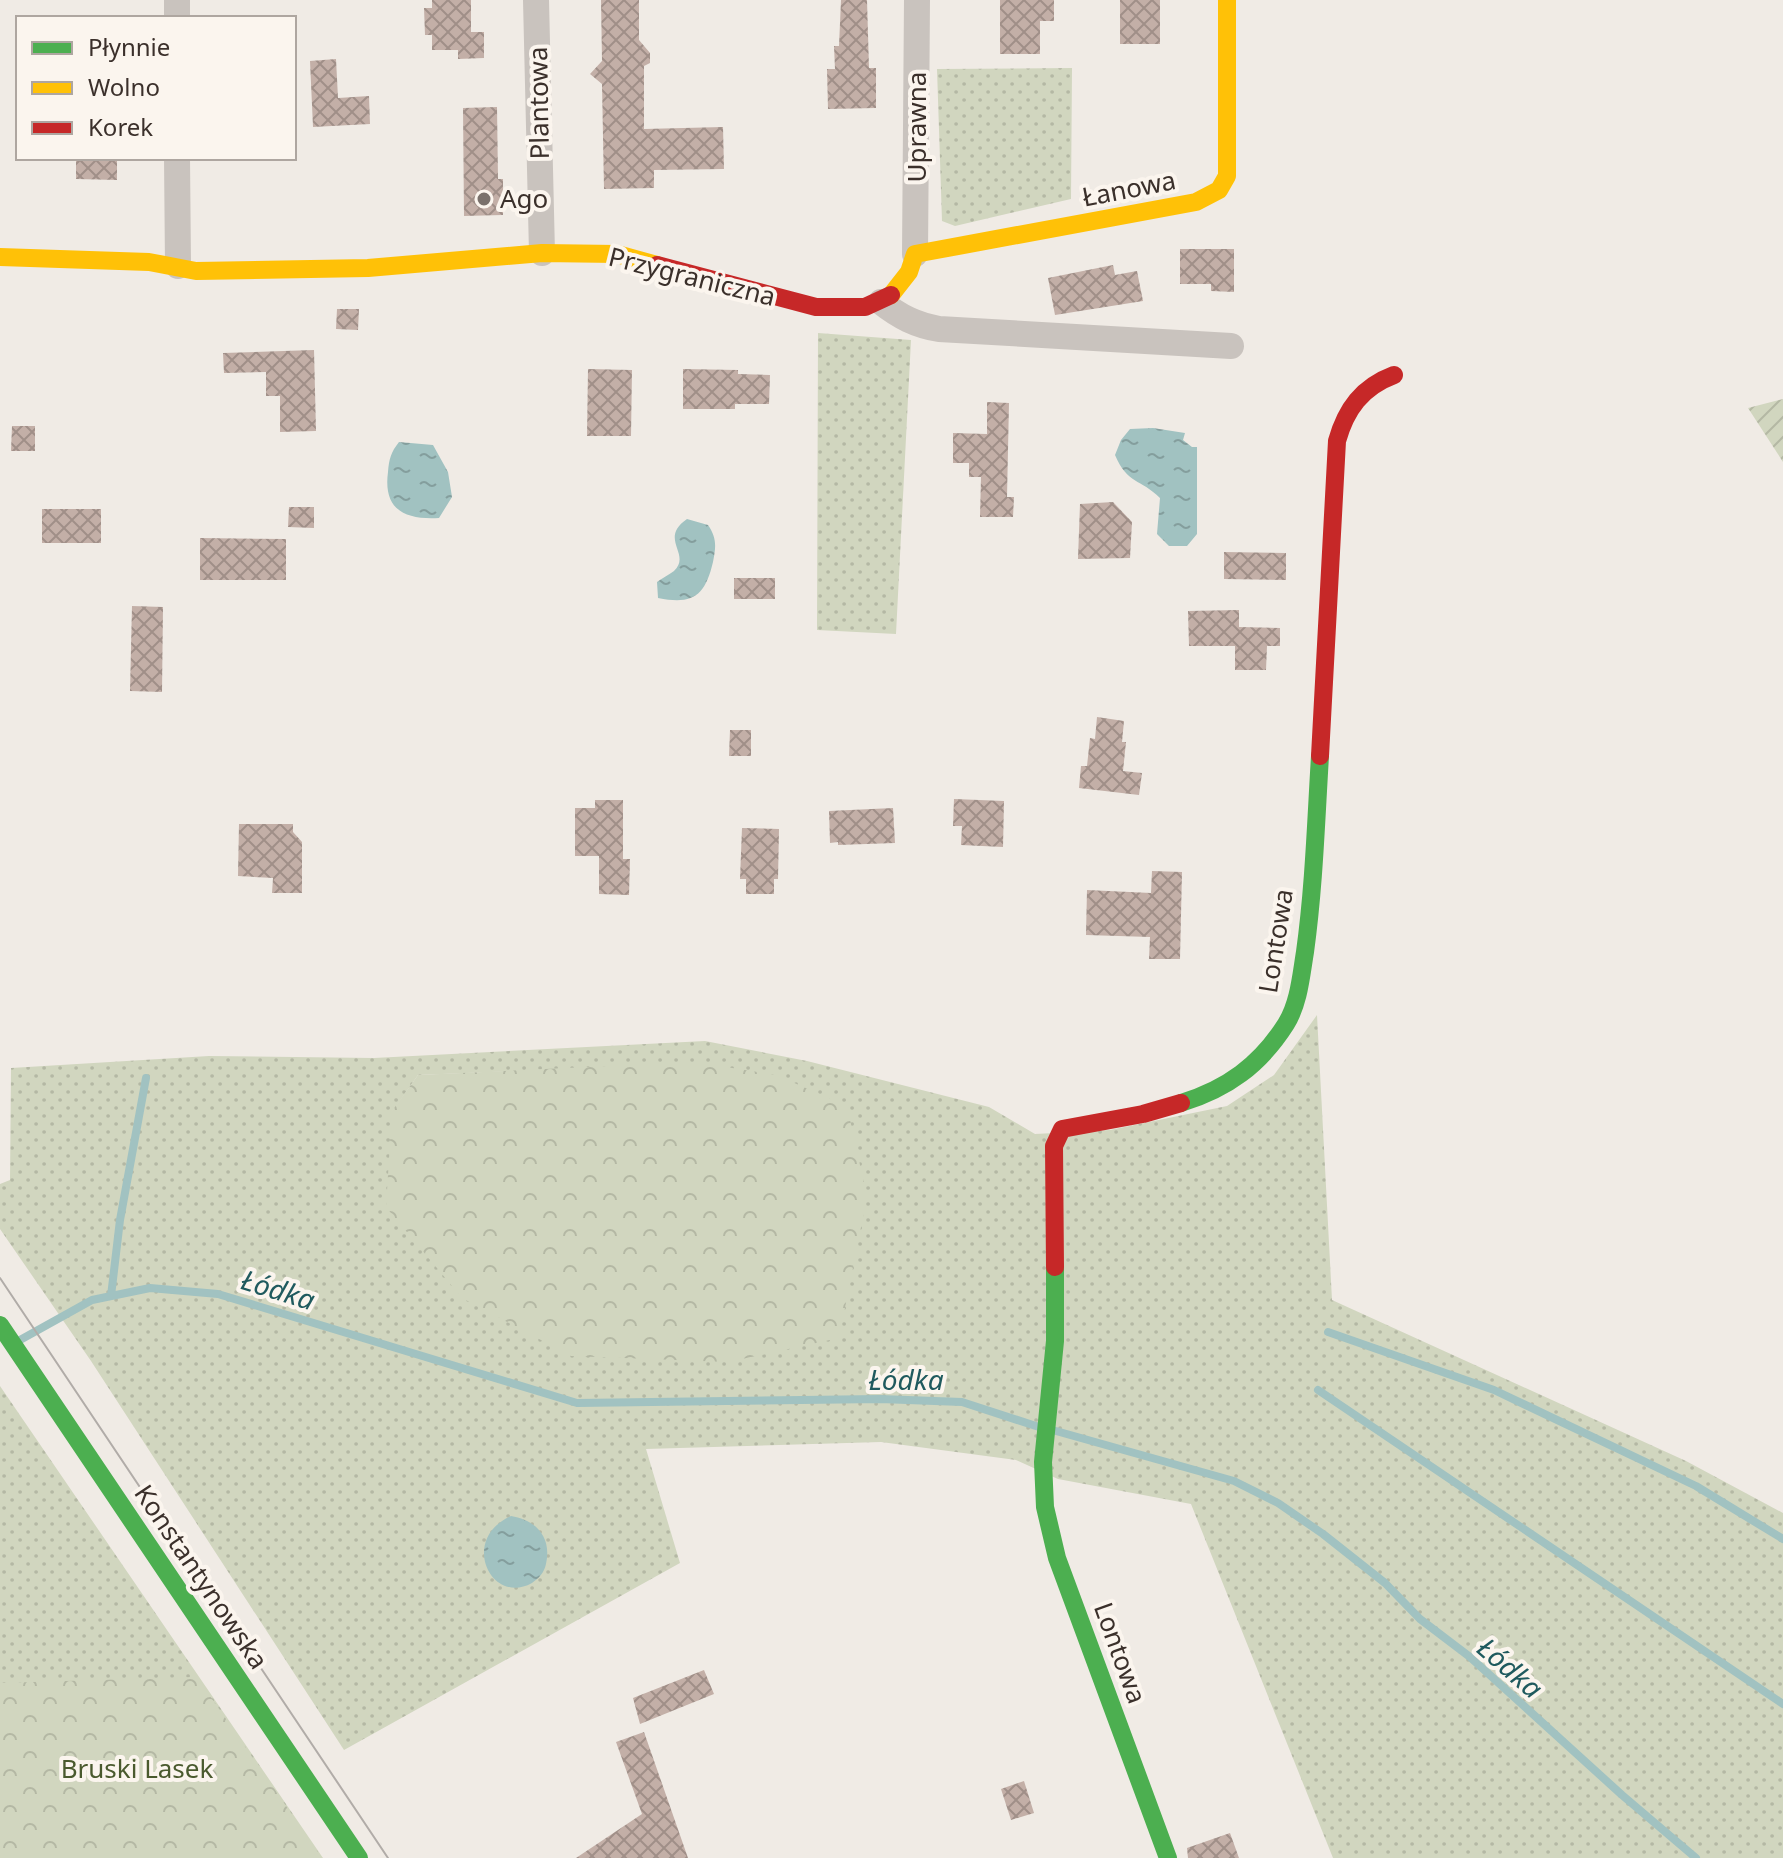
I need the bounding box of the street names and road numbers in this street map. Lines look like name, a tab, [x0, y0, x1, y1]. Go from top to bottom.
street label: Plantowa	[519, 46, 557, 160]
street label: Uprawna	[898, 72, 934, 182]
street label: Łanowa	[1079, 161, 1179, 215]
street label: Przygraniczna	[605, 238, 779, 314]
street label: Lontowa	[1249, 886, 1301, 996]
street label: Konstantynowska	[127, 1477, 277, 1676]
street label: Lontowa	[1086, 1597, 1156, 1708]

